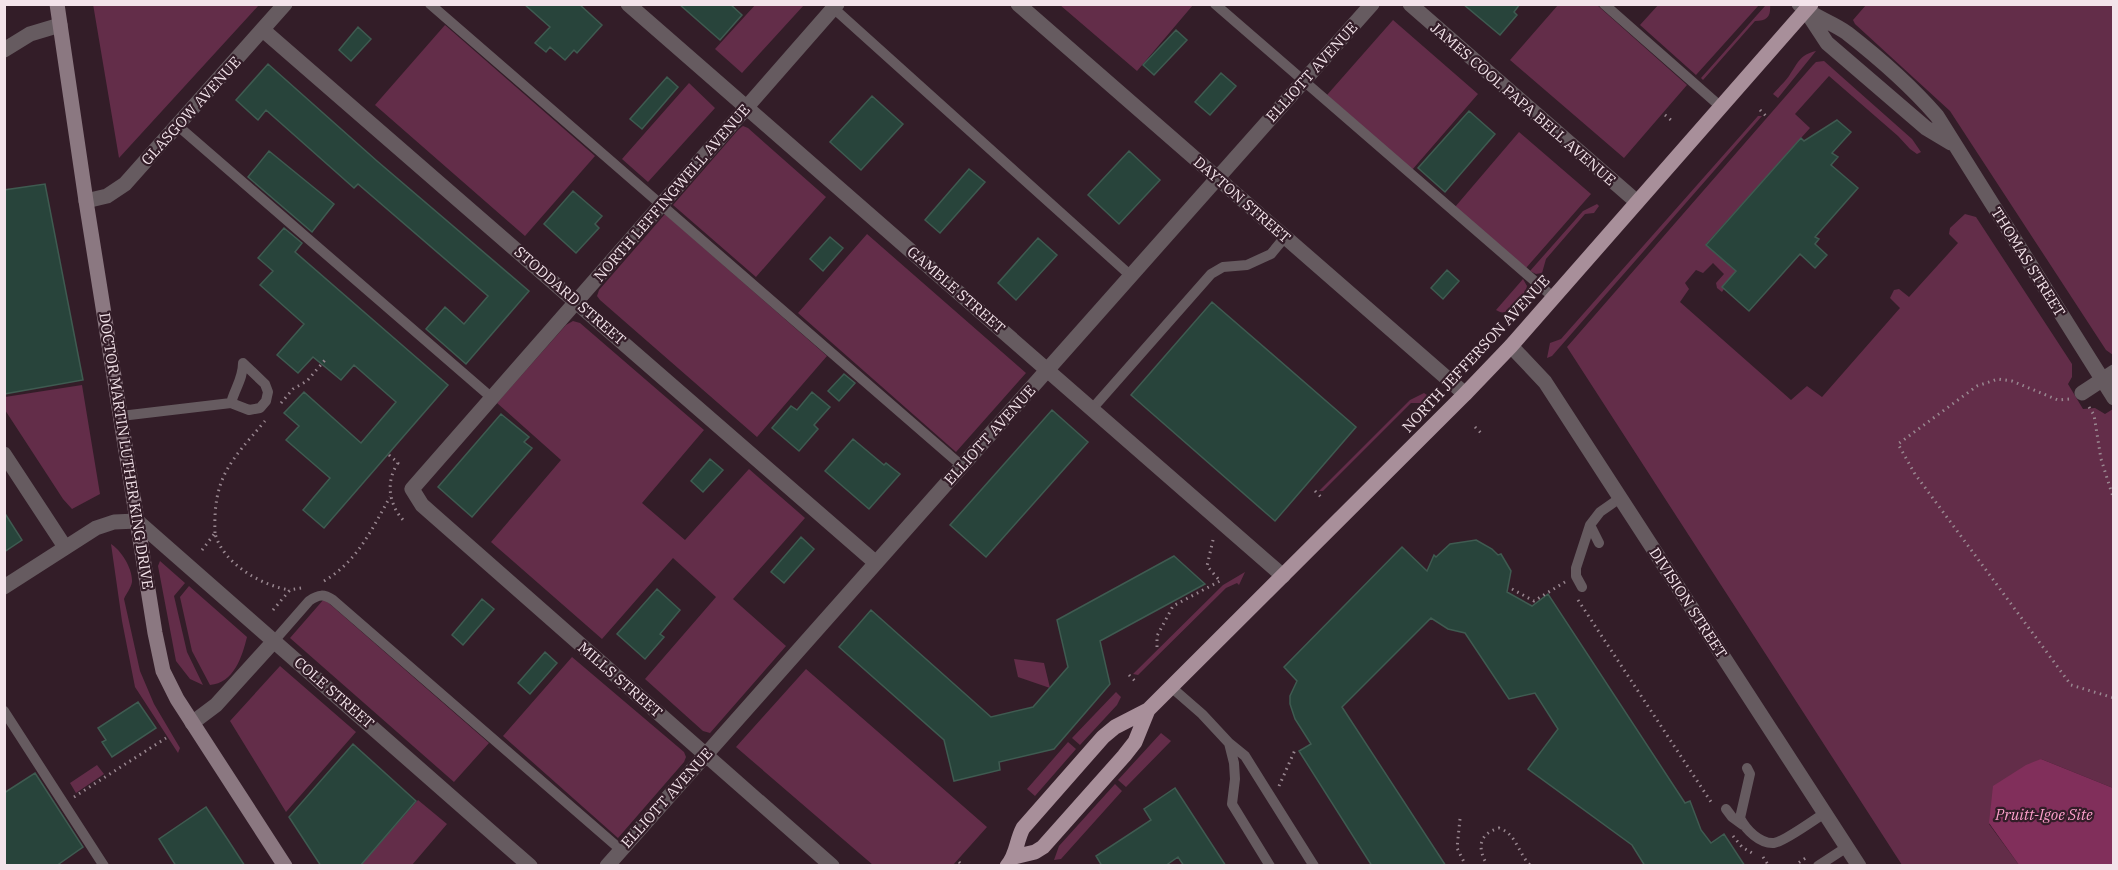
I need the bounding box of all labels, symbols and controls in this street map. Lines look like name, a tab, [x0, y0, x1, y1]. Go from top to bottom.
street label: ELLIOTT AVENUE	[1262, 18, 1362, 126]
street label: JAMES COOL PAPA BELL AVENUE	[1427, 18, 1620, 189]
street label: GLASGOW AVENUE	[137, 52, 245, 169]
street label: NORTH LEFFINGWELL AVENUE	[589, 100, 754, 285]
street label: DAYTON STREET	[1190, 152, 1295, 247]
street label: THOMAS STREET	[1987, 203, 2070, 320]
street label: STODDARD STREET	[511, 242, 630, 349]
street label: GAMBLE STREET	[903, 242, 1009, 337]
street label: NORTH JEFFERSON AVENUE	[1398, 271, 1554, 436]
street label: DOCTOR MARTIN LUTHER KING DRIVE	[95, 311, 158, 591]
street label: ELLIOTT AVENUE	[940, 381, 1040, 489]
street label: DIVISION STREET	[1646, 544, 1731, 662]
street label: MILLS STREET	[574, 638, 667, 722]
street label: COLE STREET	[290, 653, 378, 733]
street label: ELLIOTT AVENUE	[617, 744, 717, 852]
park label: Pruitt-Igoe Site	[1994, 805, 2093, 824]

